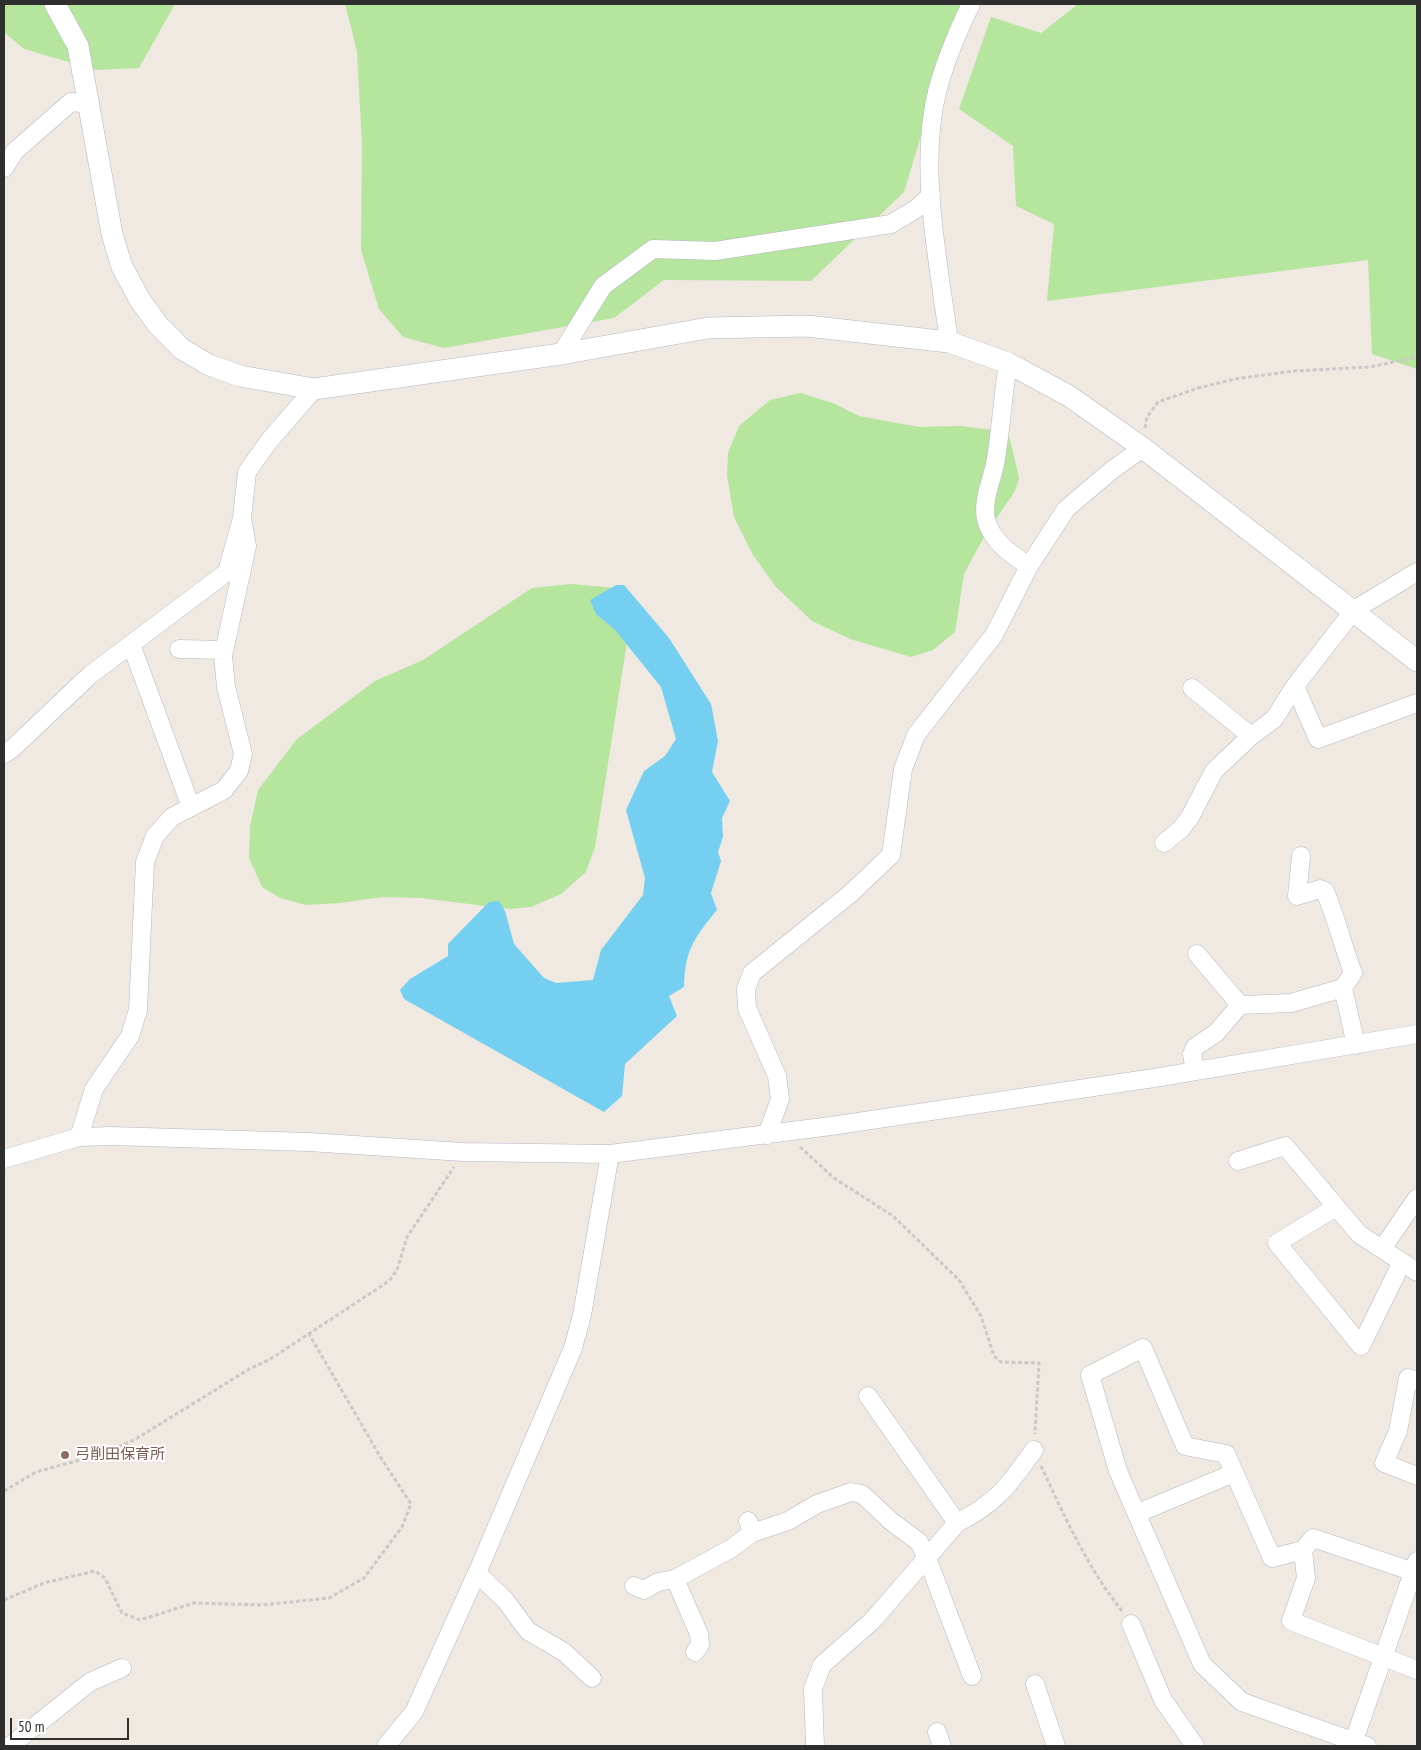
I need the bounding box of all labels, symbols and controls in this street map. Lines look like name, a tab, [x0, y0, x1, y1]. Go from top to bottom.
place label: 弓削田保育所	[75, 1446, 165, 1464]
marker: 弓削田保育所	[59, 1449, 71, 1461]
scale bar	[12, 1708, 131, 1740]
text: 50 m	[18, 1717, 44, 1736]

